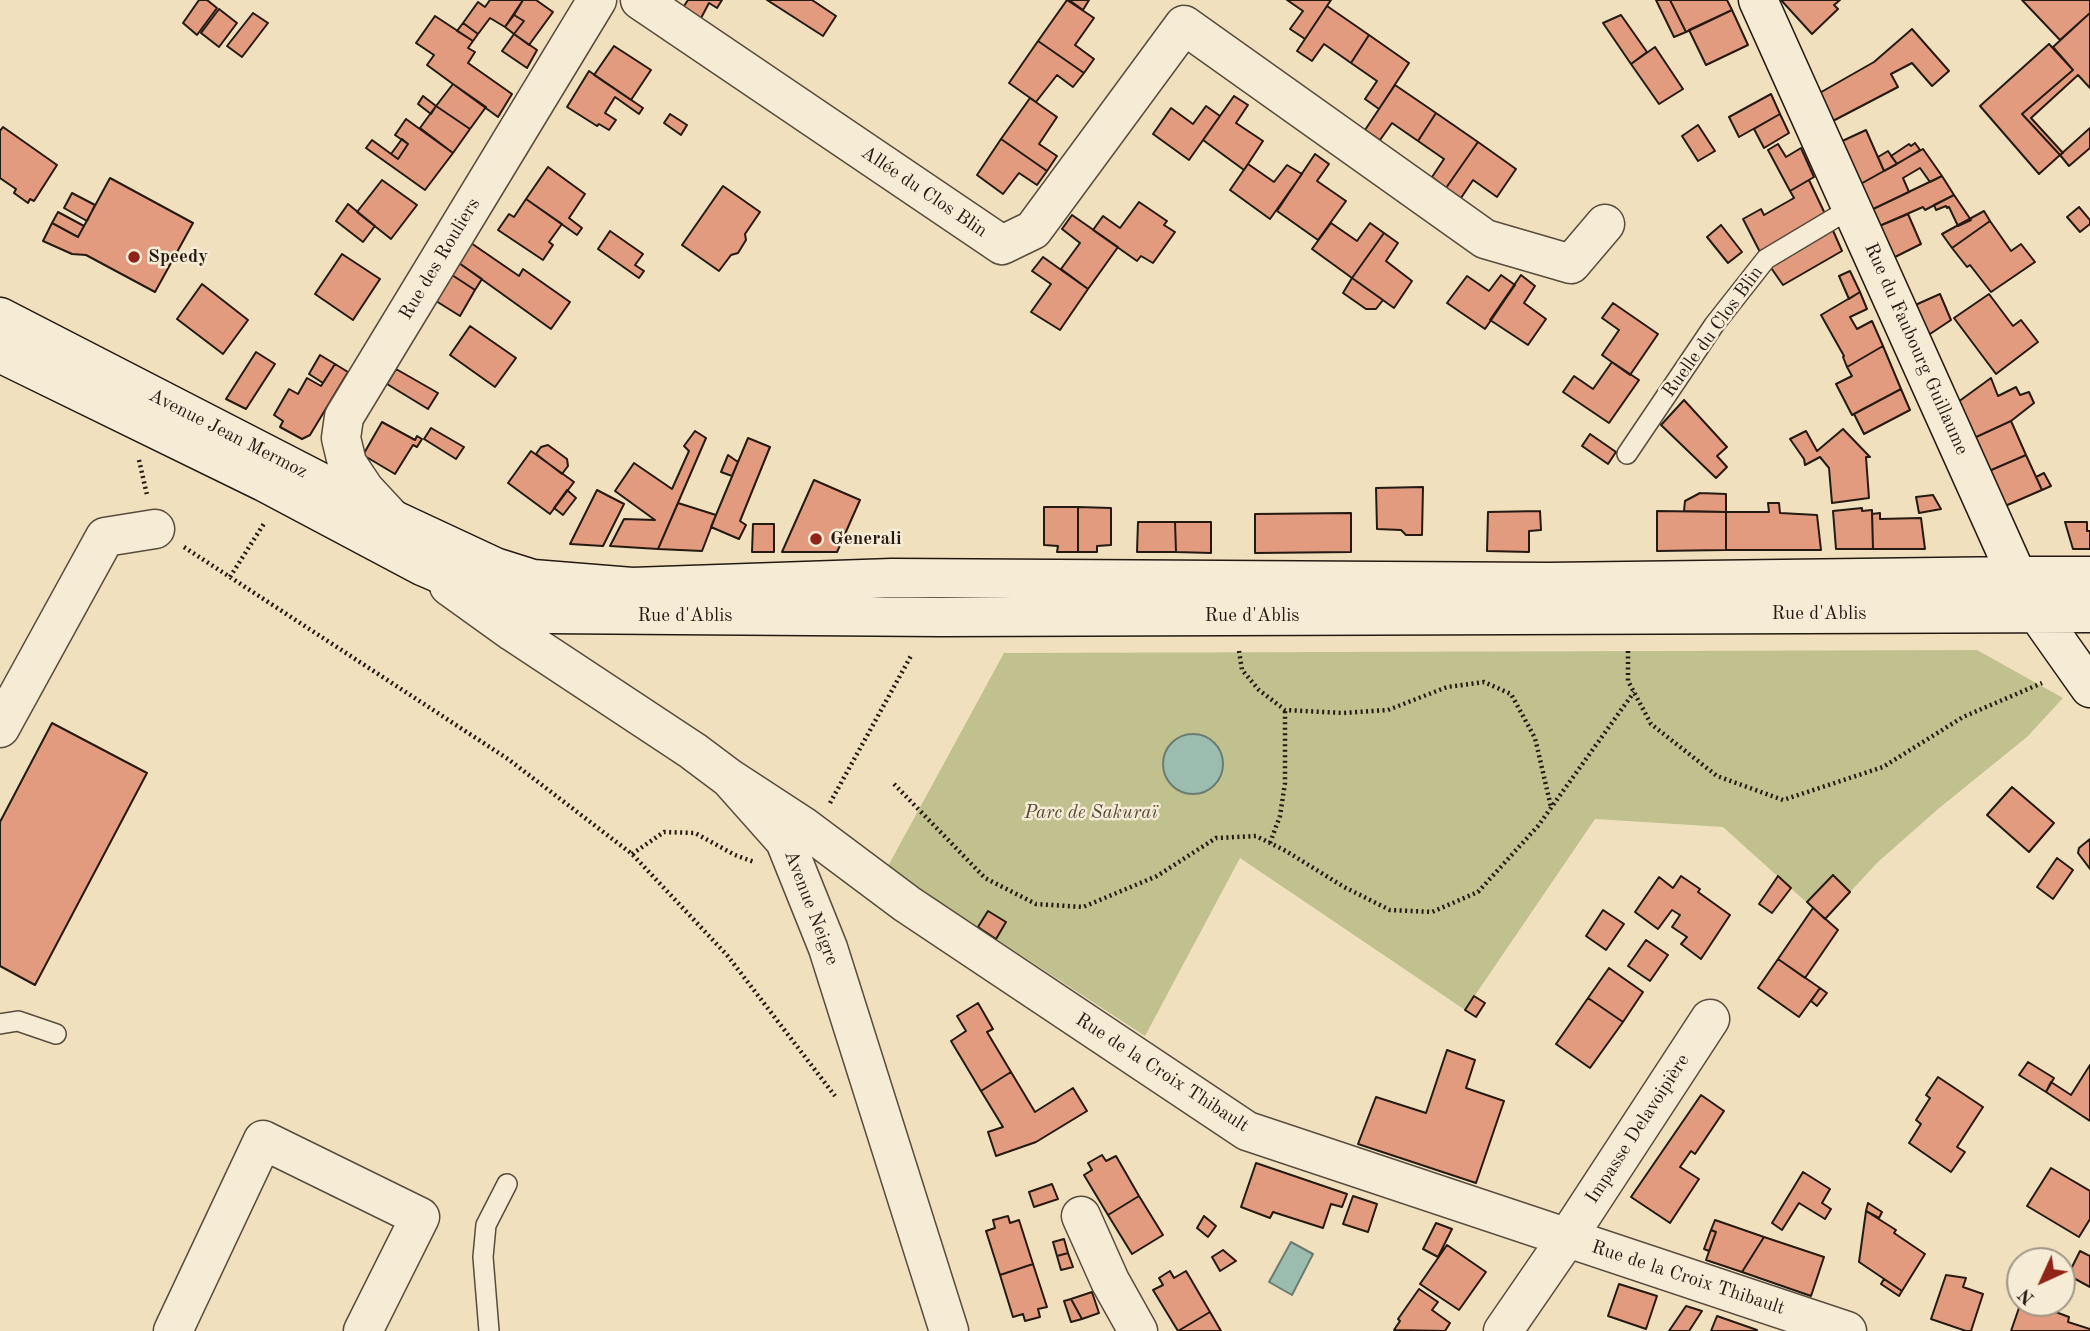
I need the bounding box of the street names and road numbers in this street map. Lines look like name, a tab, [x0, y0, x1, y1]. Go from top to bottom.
street label: Allée du Clos Blin	[857, 141, 991, 243]
street label: Rue des Rouliers	[395, 194, 485, 324]
street label: Rue du Faubourg Guillaume	[1859, 239, 1973, 459]
street label: Ruelle du Clos Blin	[1658, 262, 1768, 402]
street label: Avenue Jean Mermoz	[145, 384, 311, 484]
street label: Rue d'Ablis	[1771, 603, 1867, 625]
street label: Rue d'Ablis	[637, 605, 733, 627]
street label: Rue d'Ablis	[1204, 605, 1300, 627]
street label: Avenue Neigre	[779, 847, 843, 969]
street label: Rue de la Croix Thibault	[1071, 1008, 1253, 1138]
street label: Impasse Delavoipière	[1581, 1050, 1695, 1208]
street label: Rue de la Croix Thibault	[1588, 1236, 1788, 1320]

